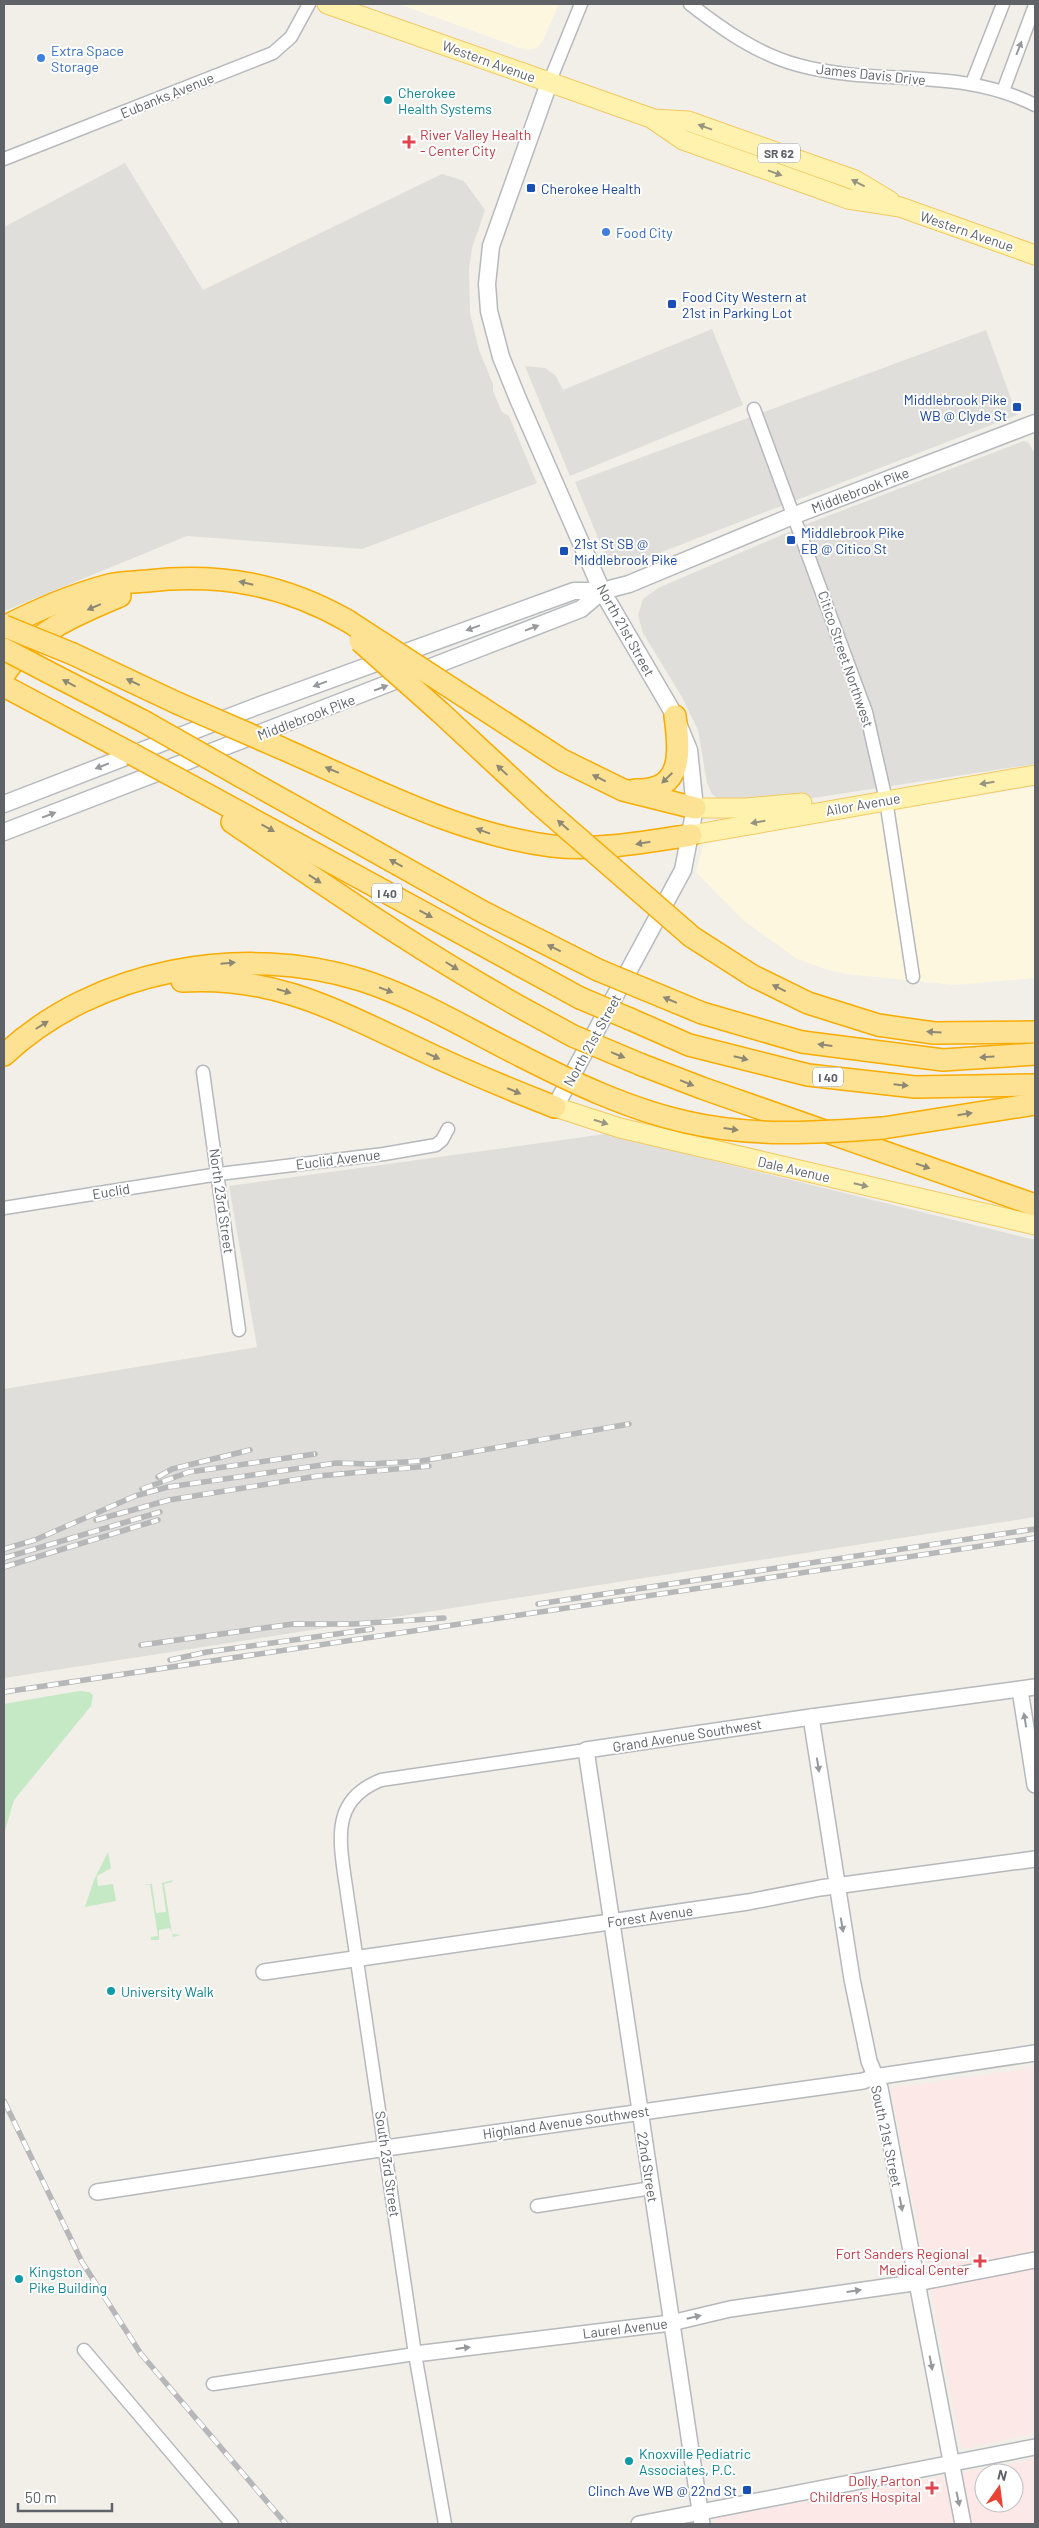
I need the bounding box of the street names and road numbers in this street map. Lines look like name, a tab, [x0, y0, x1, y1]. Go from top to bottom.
street label: Western Avenue	[440, 36, 538, 86]
street label: James Davis Drive	[815, 60, 927, 88]
street label: Eubanks Avenue	[118, 69, 216, 121]
road number: SR 62	[758, 144, 800, 162]
street label: Western Avenue	[918, 207, 1016, 255]
street label: Middlebrook Pike	[809, 464, 911, 516]
street label: North 21st Street	[594, 581, 658, 679]
street label: Citico Street Northwest	[815, 588, 877, 730]
street label: Middlebrook Pike	[255, 691, 357, 743]
street label: Ailor Avenue	[824, 789, 902, 819]
road number: I 40	[372, 884, 402, 902]
street label: North 21st Street	[560, 991, 624, 1089]
road number: I 40	[813, 1068, 843, 1086]
street label: Euclid Avenue	[295, 1145, 381, 1173]
street label: North 23rd Street	[206, 1147, 238, 1255]
street label: Dale Avenue	[756, 1152, 832, 1186]
street label: Euclid	[91, 1180, 131, 1202]
street label: Grand Avenue Southwest	[611, 1715, 763, 1755]
street label: Forest Avenue	[606, 1902, 694, 1930]
street label: South 21st Street	[868, 2083, 906, 2189]
street label: Highland Avenue Southwest	[482, 2102, 650, 2142]
street label: South 23rd Street	[372, 2110, 404, 2218]
street label: 22nd Street	[634, 2131, 662, 2203]
street label: Laurel Avenue	[581, 2314, 669, 2342]

